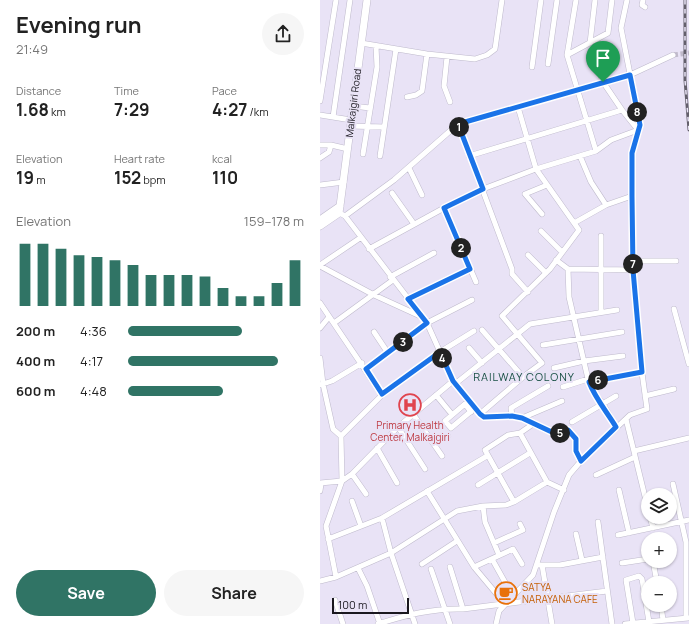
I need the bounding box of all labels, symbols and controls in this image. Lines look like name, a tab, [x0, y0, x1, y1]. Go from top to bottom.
text: Evening run	[16, 10, 141, 40]
button: share	[262, 13, 304, 55]
text: 21:49	[16, 40, 48, 58]
pin	[586, 41, 620, 82]
icon: arrive	[592, 47, 614, 69]
street label: Malkajgiri Road	[342, 68, 364, 138]
text: Distance	[16, 83, 61, 98]
text: Time	[114, 83, 139, 98]
text: Pace	[212, 83, 237, 98]
text: 1.68	[16, 98, 49, 121]
text: 7:29	[114, 98, 150, 121]
text: 4:27	[212, 98, 247, 121]
pin: 8	[627, 102, 647, 122]
text: km	[49, 104, 66, 119]
text: /km	[247, 104, 269, 119]
text: 8	[634, 104, 640, 119]
pin: 1	[449, 117, 469, 137]
text: 1	[457, 119, 461, 134]
text: Elevation	[16, 151, 62, 166]
text: Heart rate	[114, 151, 165, 166]
text: kcal	[212, 151, 232, 166]
text: 19	[16, 166, 34, 189]
text: 152	[114, 166, 141, 189]
text: 110	[212, 166, 238, 189]
text: m	[34, 172, 46, 187]
text: bpm	[141, 172, 166, 187]
text: Elevation	[16, 212, 71, 230]
text: 159–178 m	[244, 212, 304, 230]
pin: 2	[451, 238, 471, 258]
text: 2	[458, 240, 464, 255]
pin: 7	[623, 254, 643, 274]
text: 7	[630, 256, 636, 271]
text: 200 m	[16, 322, 55, 340]
text: 4:36	[80, 322, 107, 340]
pin: 3	[393, 332, 413, 352]
text: 3	[400, 334, 406, 349]
pin: 4	[432, 348, 452, 368]
text: 4	[439, 350, 445, 365]
text: 400 m	[16, 352, 55, 370]
text: 4:17	[80, 352, 103, 370]
district label: RAILWAY COLONY	[473, 369, 575, 384]
pin: 6	[588, 370, 608, 390]
text: 6	[595, 372, 601, 387]
text: 600 m	[16, 382, 55, 400]
text: 4:48	[80, 382, 107, 400]
hospital icon: Primary Health Center, Malkajgiri	[397, 392, 423, 418]
place label: Primary Health Center, Malkajgiri	[370, 418, 450, 444]
pin: 5	[550, 423, 570, 443]
text: 5	[557, 425, 563, 440]
map controls	[641, 488, 677, 612]
button: layers	[641, 488, 677, 524]
button: +	[641, 532, 677, 568]
button: Save	[16, 570, 156, 616]
button: Share	[164, 570, 304, 616]
button: −	[641, 576, 677, 612]
cafe icon: SATYA NARAYANA CAFE	[493, 580, 519, 606]
place label: SATYA NARAYANA CAFE	[522, 580, 598, 606]
scale bar	[332, 596, 409, 615]
text: 100 m	[338, 597, 367, 612]

